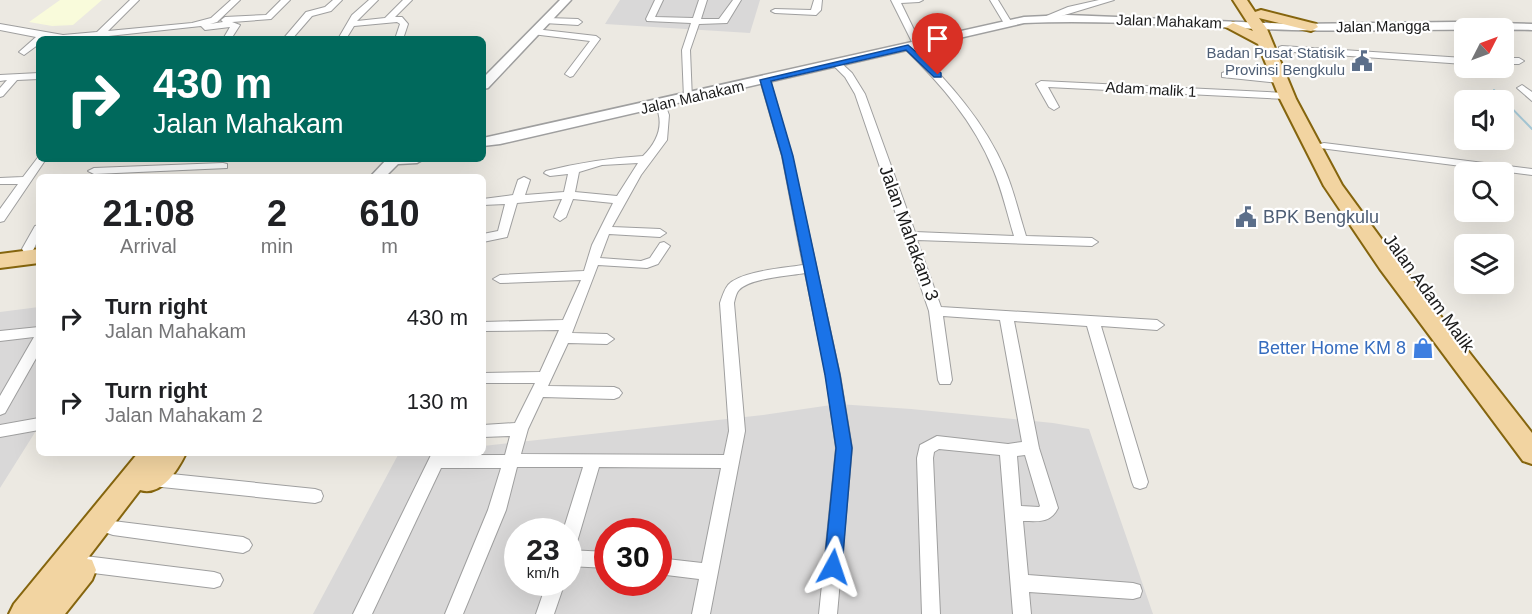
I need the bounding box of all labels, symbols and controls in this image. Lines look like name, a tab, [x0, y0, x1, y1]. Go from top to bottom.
street label: Jalan Mahakam	[1116, 11, 1222, 31]
pin	[912, 13, 963, 75]
street label: Jalan Mangga	[1336, 17, 1431, 35]
north arrow	[1454, 18, 1514, 78]
map controls	[1454, 18, 1514, 294]
icon: arrive	[921, 22, 954, 55]
place label: Badan Pusat Statisik Provinsi Bengkulu	[1207, 44, 1345, 78]
public building icon: Badan Pusat Statisik Provinsi Bengkulu	[1350, 49, 1374, 73]
icon: right	[54, 60, 132, 138]
text: 430 m	[153, 60, 272, 107]
street label: Jalan Mahakam	[638, 77, 746, 117]
street label: Adam malik 1	[1105, 78, 1197, 100]
button: sound	[1454, 90, 1514, 150]
text: Jalan Mahakam	[153, 109, 344, 139]
button: search	[1454, 162, 1514, 222]
street label: Jalan Mahakam 3	[875, 163, 943, 303]
text: 21:08	[102, 193, 194, 234]
text: 2	[267, 193, 287, 234]
text: 610	[359, 193, 420, 234]
public building icon: BPK Bengkulu	[1234, 205, 1258, 229]
place label: BPK Bengkulu	[1263, 207, 1379, 227]
street label: Jalan Adam Malik	[1379, 230, 1479, 357]
button: layers	[1454, 234, 1514, 294]
text: Arrival	[120, 235, 177, 257]
text: min	[261, 235, 293, 257]
text: m	[381, 235, 398, 257]
text: Turn right	[105, 294, 207, 319]
icon: right	[54, 302, 87, 335]
text: 430 m	[407, 305, 468, 330]
text: Jalan Mahakam	[105, 320, 246, 342]
shop icon: Better Home KM 8	[1411, 336, 1435, 360]
place label: Better Home KM 8	[1258, 338, 1406, 358]
text: Turn right	[105, 378, 207, 403]
icon: right	[54, 386, 87, 419]
text: 130 m	[407, 389, 468, 414]
text: Jalan Mahakam 2	[105, 404, 263, 426]
speed limit sign: 30	[594, 518, 672, 596]
text: 23	[526, 533, 560, 566]
position arrow	[801, 535, 865, 599]
text: km/h	[527, 564, 559, 581]

